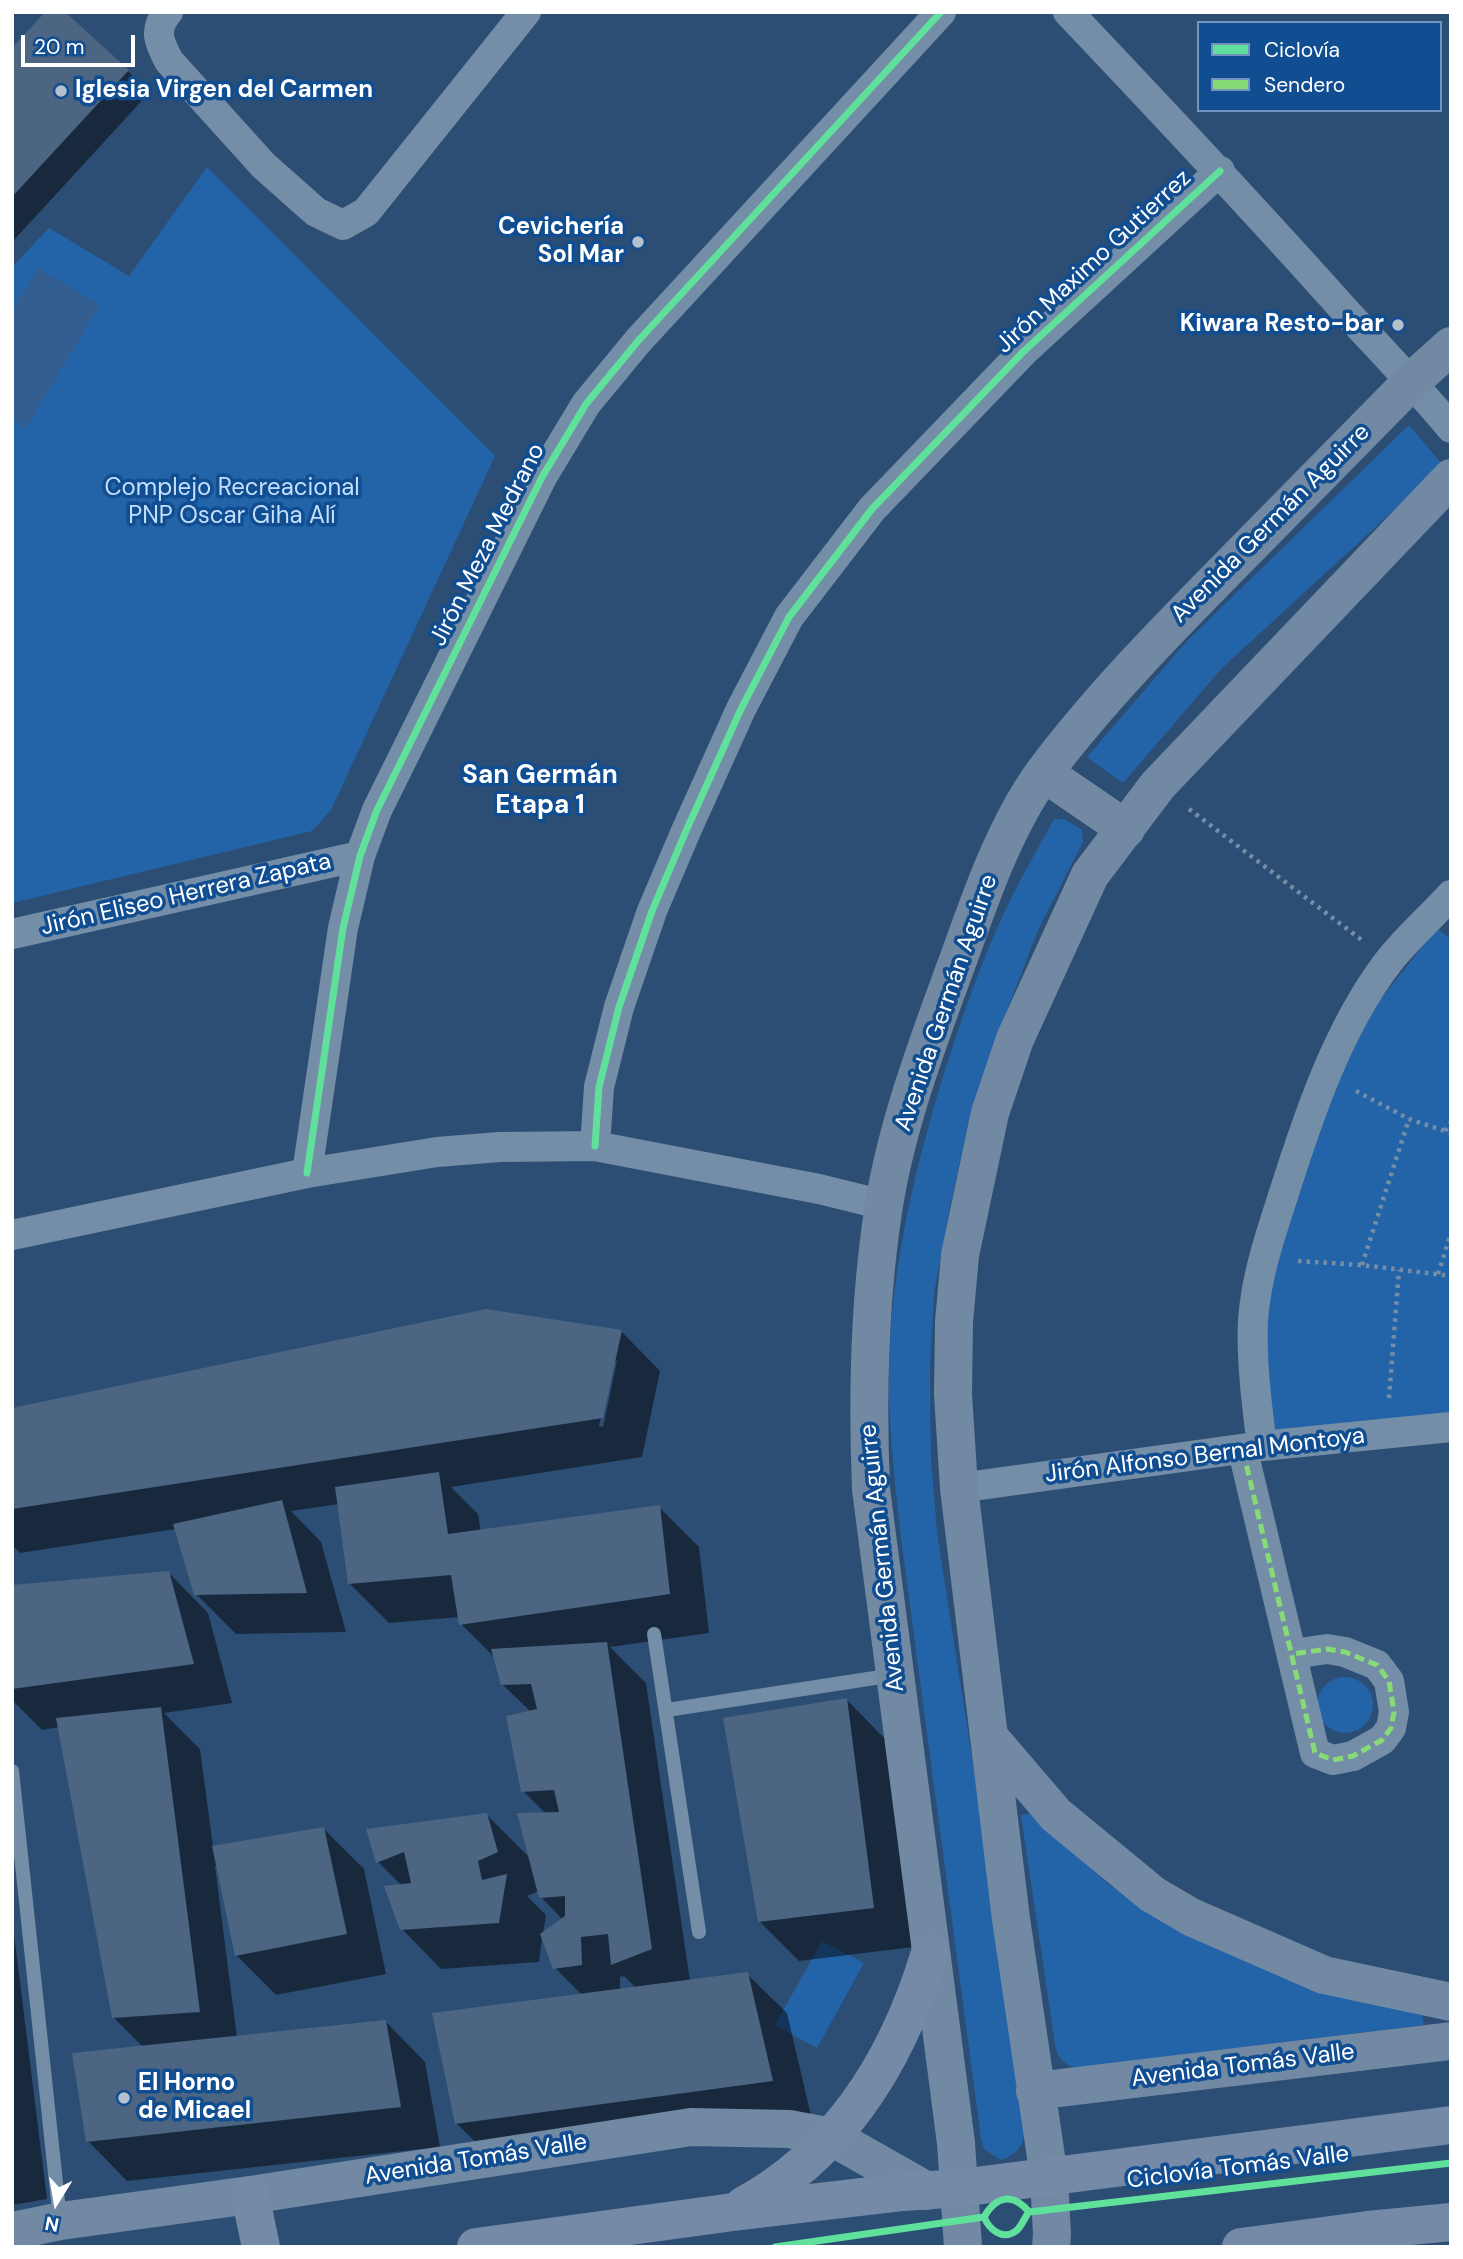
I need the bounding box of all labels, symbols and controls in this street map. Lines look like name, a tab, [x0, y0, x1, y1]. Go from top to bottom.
scale bar	[24, 21, 138, 65]
legend	[1197, 21, 1442, 112]
text: 20 m	[34, 33, 85, 61]
text: Ciclovía	[1264, 36, 1340, 64]
text: Sendero	[1264, 71, 1345, 99]
place label: Iglesia Virgen del Carmen	[75, 77, 373, 105]
marker: Iglesia Virgen del Carmen	[53, 83, 69, 99]
street label: Jirón Maximo Gutierrez	[991, 164, 1197, 360]
place label: Cevichería Sol Mar	[498, 214, 624, 270]
marker: Cevichería Sol Mar	[630, 234, 646, 250]
place label: Kiwara Resto-bar	[1180, 311, 1384, 339]
marker: Kiwara Resto-bar	[1390, 317, 1406, 333]
street label: Avenida Germán Aguirre	[1166, 419, 1376, 629]
street label: Jirón Meza Medrano	[424, 439, 552, 651]
park label: Complejo Recreacional PNP Oscar Giha Alí	[104, 475, 360, 531]
district label: San Germán Etapa 1	[462, 760, 618, 822]
street label: Jirón Eliseo Herrera Zapata	[38, 848, 334, 942]
street label: Avenida Germán Aguirre	[890, 871, 1004, 1135]
street label: Avenida Germán Aguirre	[855, 1422, 911, 1694]
street label: Jirón Alfonso Bernal Montoya	[1043, 1422, 1367, 1490]
street label: Avenida Tomás Valle	[1130, 2038, 1356, 2094]
place label: El Horno de Micael	[138, 2070, 251, 2126]
marker: El Horno de Micael	[116, 2090, 132, 2106]
street label: Avenida Tomás Valle	[363, 2128, 589, 2192]
street label: Ciclovía Tomás Valle	[1125, 2140, 1351, 2196]
north arrow	[21, 2168, 91, 2238]
text: N	[43, 2211, 61, 2238]

